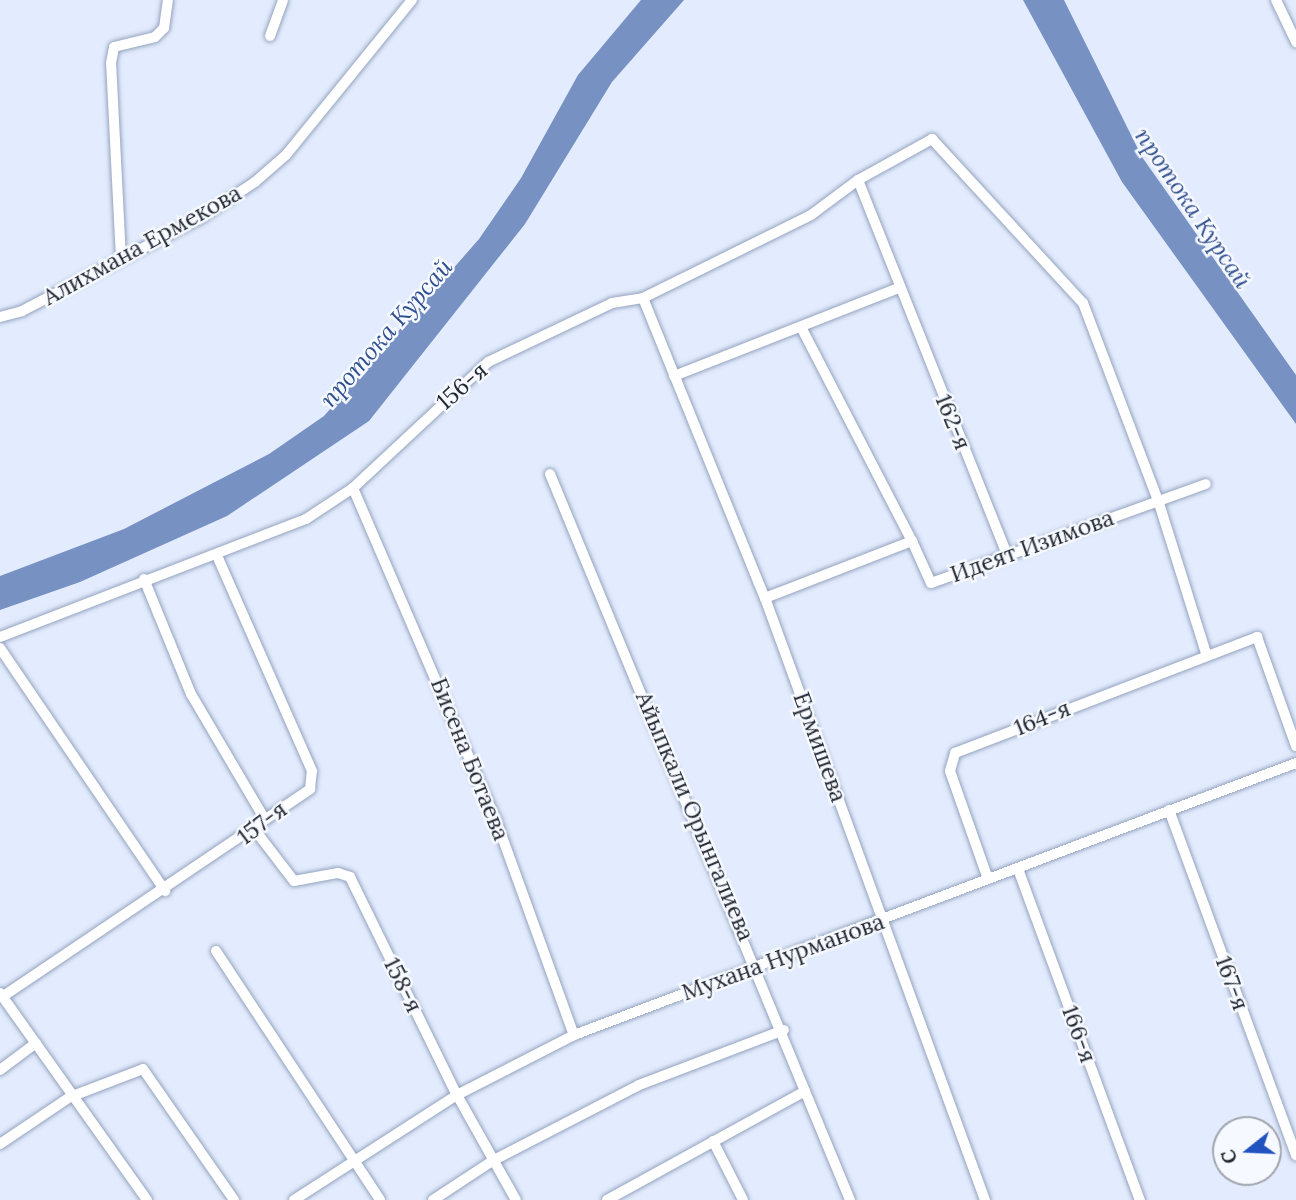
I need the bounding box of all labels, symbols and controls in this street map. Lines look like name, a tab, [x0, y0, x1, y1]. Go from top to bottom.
water label: протока Курсай	[1129, 122, 1257, 294]
street label: Алихмана Ермекова	[38, 179, 246, 311]
water label: протока Курсай	[314, 253, 458, 413]
street label: 156-я	[431, 357, 493, 415]
street label: 162-я	[929, 390, 977, 454]
street label: Идеят Изимова	[947, 504, 1117, 588]
street label: Бисена Ботаева	[425, 674, 515, 844]
street label: Айыпкали Орынгалиева	[630, 687, 760, 945]
street label: Ермишева	[787, 688, 853, 806]
street label: 164-я	[1010, 694, 1074, 742]
street label: 157-я	[232, 795, 292, 851]
street label: Мухана Нурманова	[678, 908, 888, 1006]
street label: 167-я	[1210, 952, 1254, 1014]
street label: 158-я	[378, 953, 428, 1017]
street label: 166-я	[1056, 1002, 1102, 1066]
north arrow	[1212, 1116, 1282, 1186]
text: С	[1215, 1147, 1242, 1167]

